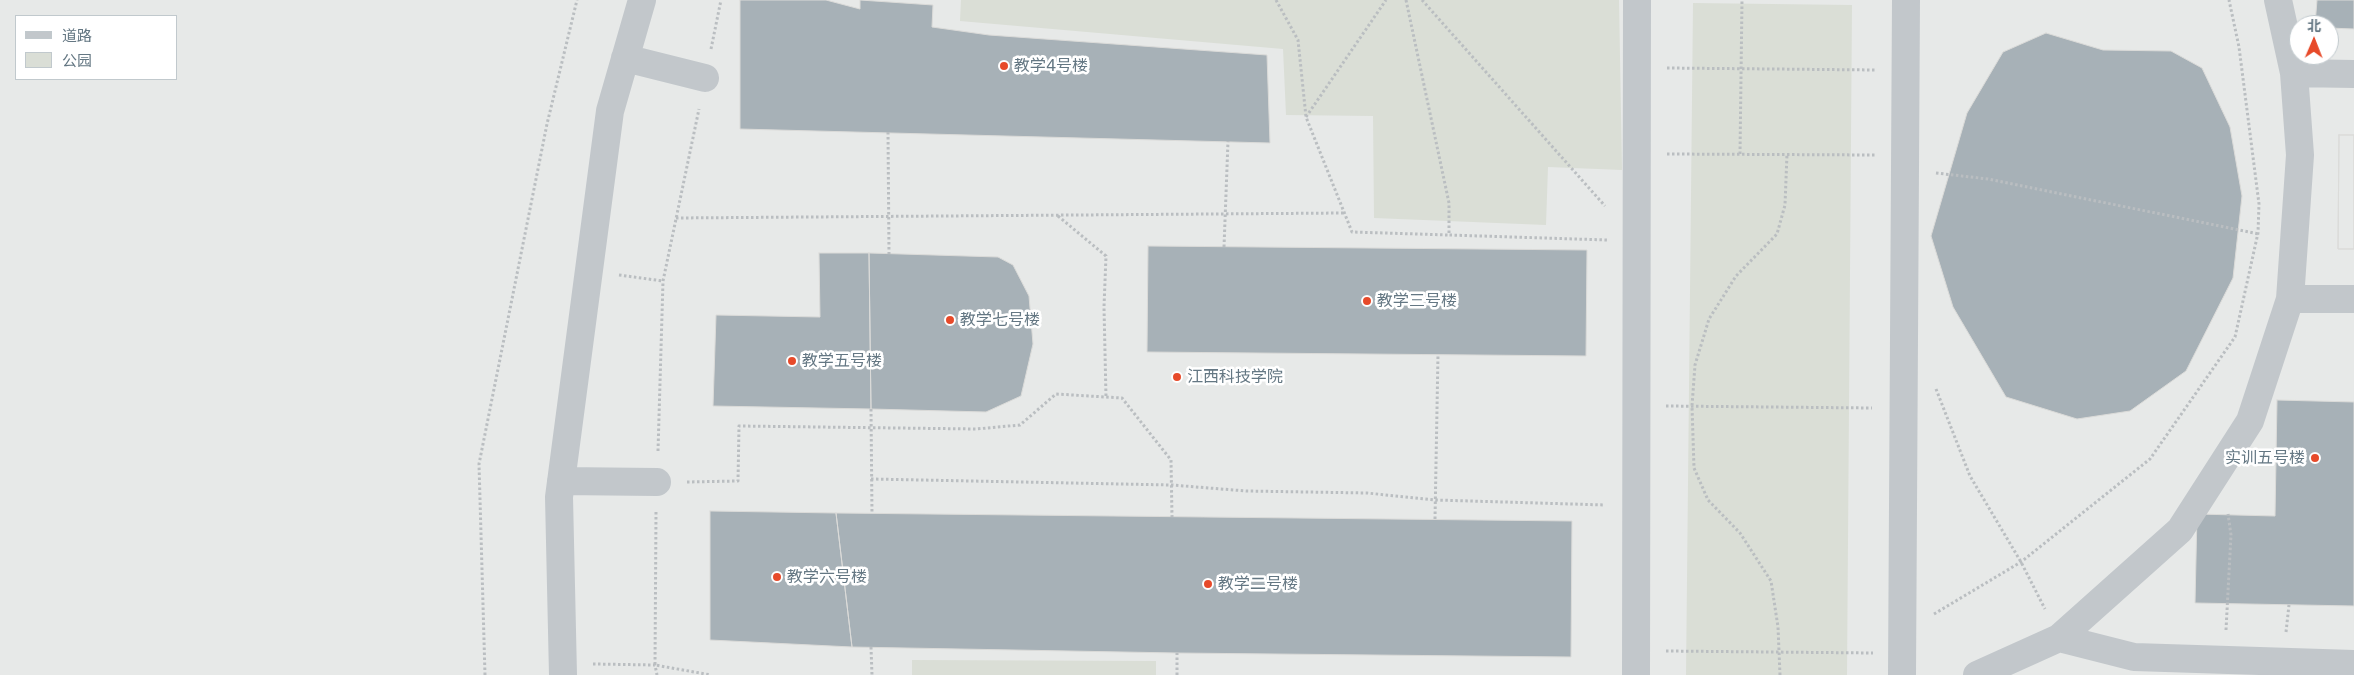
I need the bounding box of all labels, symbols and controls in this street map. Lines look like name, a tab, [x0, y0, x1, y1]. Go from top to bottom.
legend	[15, 15, 178, 80]
north arrow	[2289, 15, 2339, 65]
text: 北	[2307, 18, 2321, 34]
text: 道路	[62, 27, 92, 44]
text: 公园	[62, 52, 92, 69]
place label: 教学4号楼	[1014, 56, 1088, 76]
marker: 教学4号楼	[998, 60, 1010, 72]
place label: 教学三号楼	[1377, 291, 1457, 311]
marker: 教学三号楼	[1361, 295, 1373, 307]
place label: 教学七号楼	[960, 310, 1040, 330]
marker: 教学七号楼	[944, 314, 956, 326]
place label: 教学五号楼	[802, 351, 882, 371]
marker: 教学五号楼	[786, 355, 798, 367]
place label: 江西科技学院	[1187, 367, 1283, 387]
marker: 江西科技学院	[1171, 371, 1183, 383]
place label: 实训五号楼	[2225, 448, 2305, 468]
marker: 实训五号楼	[2309, 452, 2321, 464]
place label: 教学六号楼	[787, 567, 867, 587]
marker: 教学六号楼	[771, 571, 783, 583]
place label: 教学二号楼	[1218, 574, 1298, 594]
marker: 教学二号楼	[1202, 578, 1214, 590]

